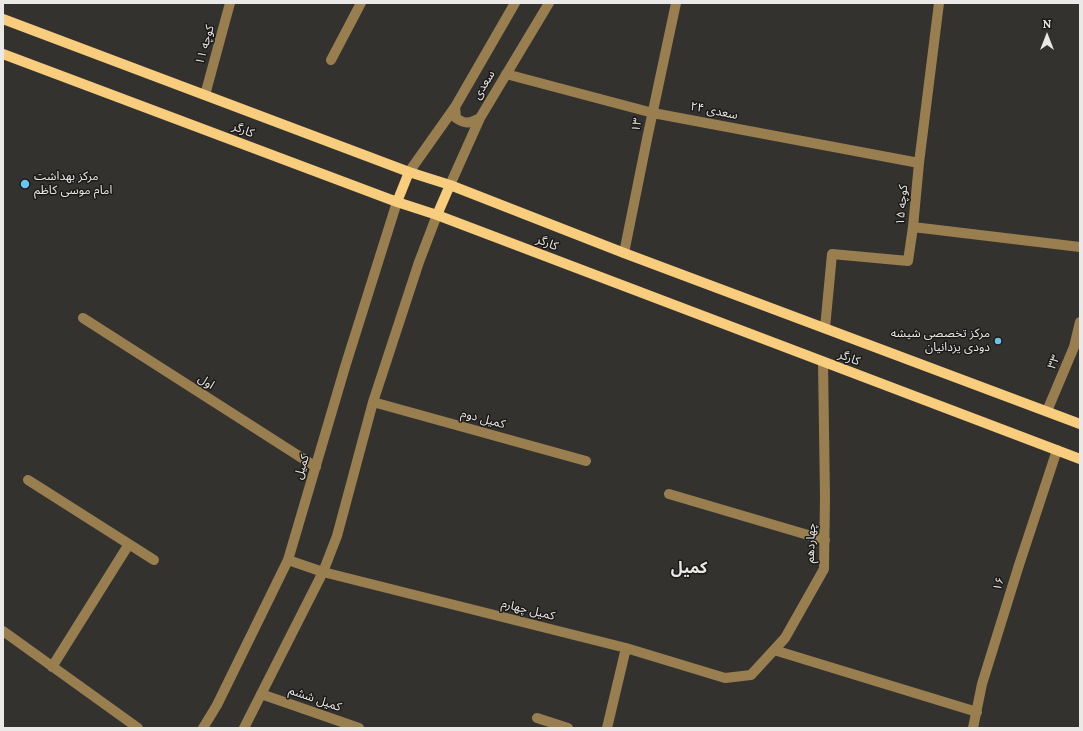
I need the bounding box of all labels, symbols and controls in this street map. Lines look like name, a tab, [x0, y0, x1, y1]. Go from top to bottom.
north arrow	[1027, 16, 1067, 56]
text: N	[1043, 17, 1051, 31]
street label: کوچه ۱۱	[193, 24, 217, 66]
street label: سعدی	[470, 68, 498, 102]
street label: سعدی ۲۴	[689, 99, 739, 123]
street label: ۱۳	[629, 117, 645, 133]
street label: کارگر	[230, 119, 256, 141]
place label: مرکز بهداشت امام موسی کاظم	[34, 170, 112, 198]
marker: مرکز بهداشت امام موسی کاظم	[19, 178, 31, 190]
street label: کوچه ۱۵	[893, 184, 911, 226]
street label: کارگر	[534, 232, 560, 254]
place label: مرکز تخصصی شیشه دودی یزدانیان	[891, 327, 990, 355]
marker: مرکز تخصصی شیشه دودی یزدانیان	[993, 336, 1003, 346]
street label: کارگر	[836, 347, 862, 369]
street label: ۳۳	[1045, 353, 1063, 371]
street label: اول	[195, 371, 217, 393]
street label: کمیل دوم	[459, 406, 507, 432]
street label: کمیل	[291, 453, 313, 481]
street label: چهاردهم	[803, 523, 819, 563]
district label: کمیل	[671, 558, 707, 578]
street label: ۱۶	[990, 575, 1008, 593]
street label: کمیل چهارم	[500, 596, 556, 624]
street label: کمیل ششم	[287, 683, 343, 715]

